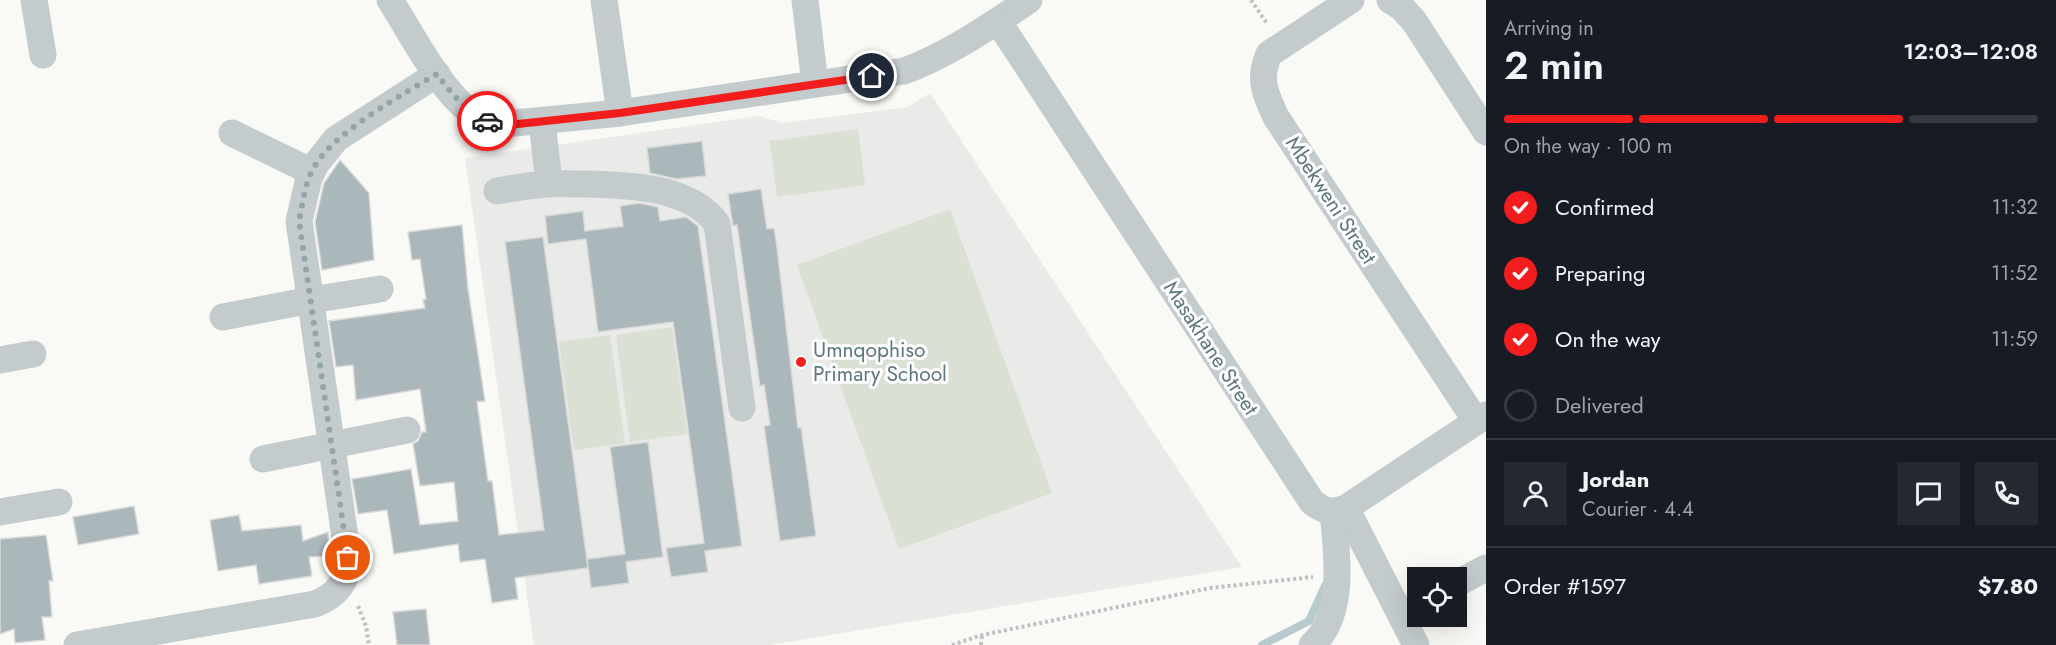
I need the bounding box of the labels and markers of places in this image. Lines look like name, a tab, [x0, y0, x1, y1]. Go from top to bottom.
pin	[846, 50, 897, 101]
place label: Umnqophiso Primary School	[813, 335, 947, 389]
marker: Umnqophiso Primary School	[794, 355, 808, 369]
pin	[322, 532, 373, 583]

